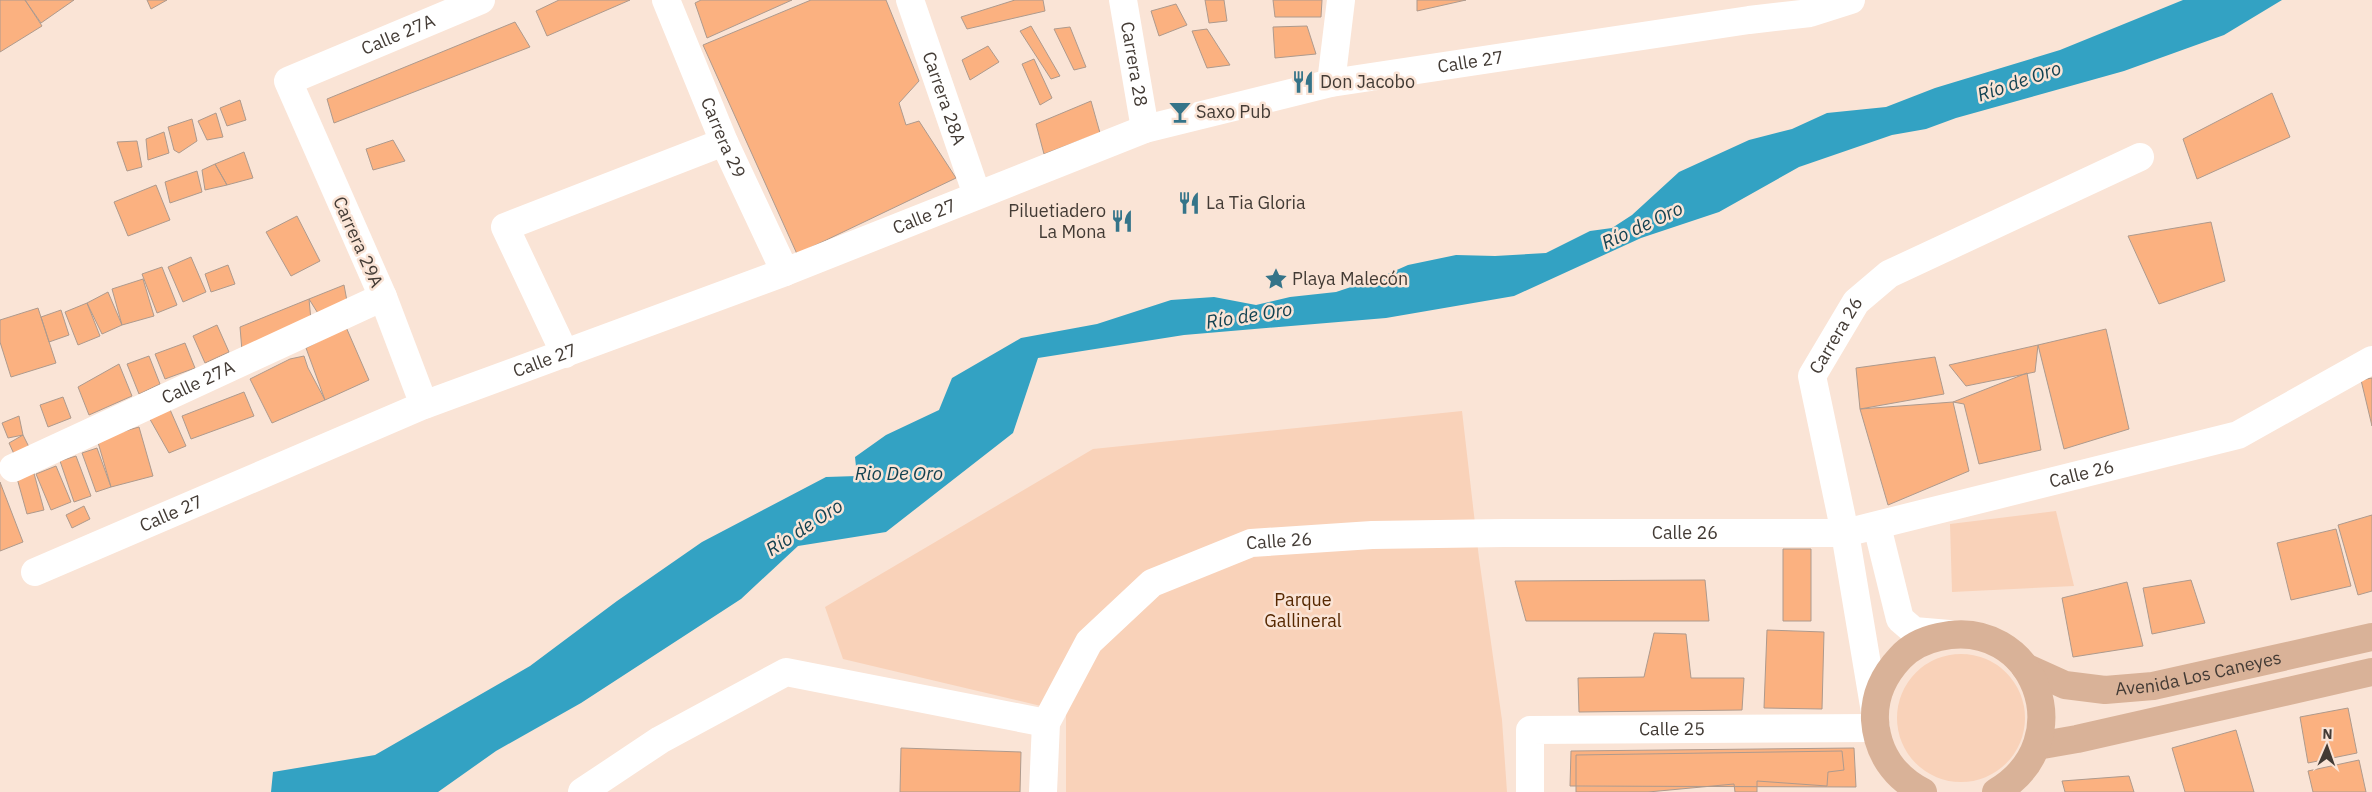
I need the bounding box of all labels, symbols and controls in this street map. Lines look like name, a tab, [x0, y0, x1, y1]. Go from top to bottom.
street label: Calle 27A	[358, 8, 439, 60]
street label: Carrera 28	[1116, 20, 1153, 108]
street label: Calle 27	[1436, 45, 1505, 78]
street label: Carrera 28A	[918, 48, 971, 148]
water label: Río de Oro	[1974, 55, 2064, 107]
restaurant icon: Don Jacobo	[1290, 69, 1316, 95]
place label: Don Jacobo	[1320, 70, 1415, 93]
street label: Carrera 29	[696, 94, 751, 182]
bar icon: Saxo Pub	[1167, 99, 1193, 125]
place label: Saxo Pub	[1196, 100, 1271, 123]
restaurant icon: La Tia Gloria	[1176, 190, 1202, 216]
place label: La Tia Gloria	[1206, 191, 1306, 214]
street label: Carrera 29A	[328, 193, 389, 291]
street label: Calle 27	[889, 193, 959, 239]
water label: Río de Oro	[1597, 196, 1687, 254]
place label: Piluetiadero La Mona	[1008, 199, 1106, 243]
restaurant icon: Piluetiadero La Mona	[1109, 208, 1135, 234]
place icon: Playa Malecón	[1263, 266, 1289, 292]
place label: Playa Malecón	[1292, 267, 1408, 290]
street label: Carrera 26	[1804, 292, 1867, 378]
water label: Río de Oro	[1204, 296, 1294, 334]
street label: Calle 27	[509, 338, 580, 382]
street label: Calle 27A	[158, 355, 239, 409]
street label: Calle 26	[2047, 454, 2116, 493]
water label: Rio De Oro	[855, 461, 943, 485]
street label: Calle 27	[136, 490, 206, 537]
water label: Río de Oro	[761, 493, 847, 561]
street label: Calle 26	[1652, 521, 1718, 544]
street label: Calle 26	[1245, 527, 1313, 554]
park label: Parque Gallineral	[1264, 588, 1342, 632]
street label: Avenida Los Caneyes	[2114, 646, 2284, 700]
street label: Calle 25	[1639, 717, 1705, 740]
north arrow	[2302, 722, 2352, 772]
text: N	[2322, 725, 2333, 743]

